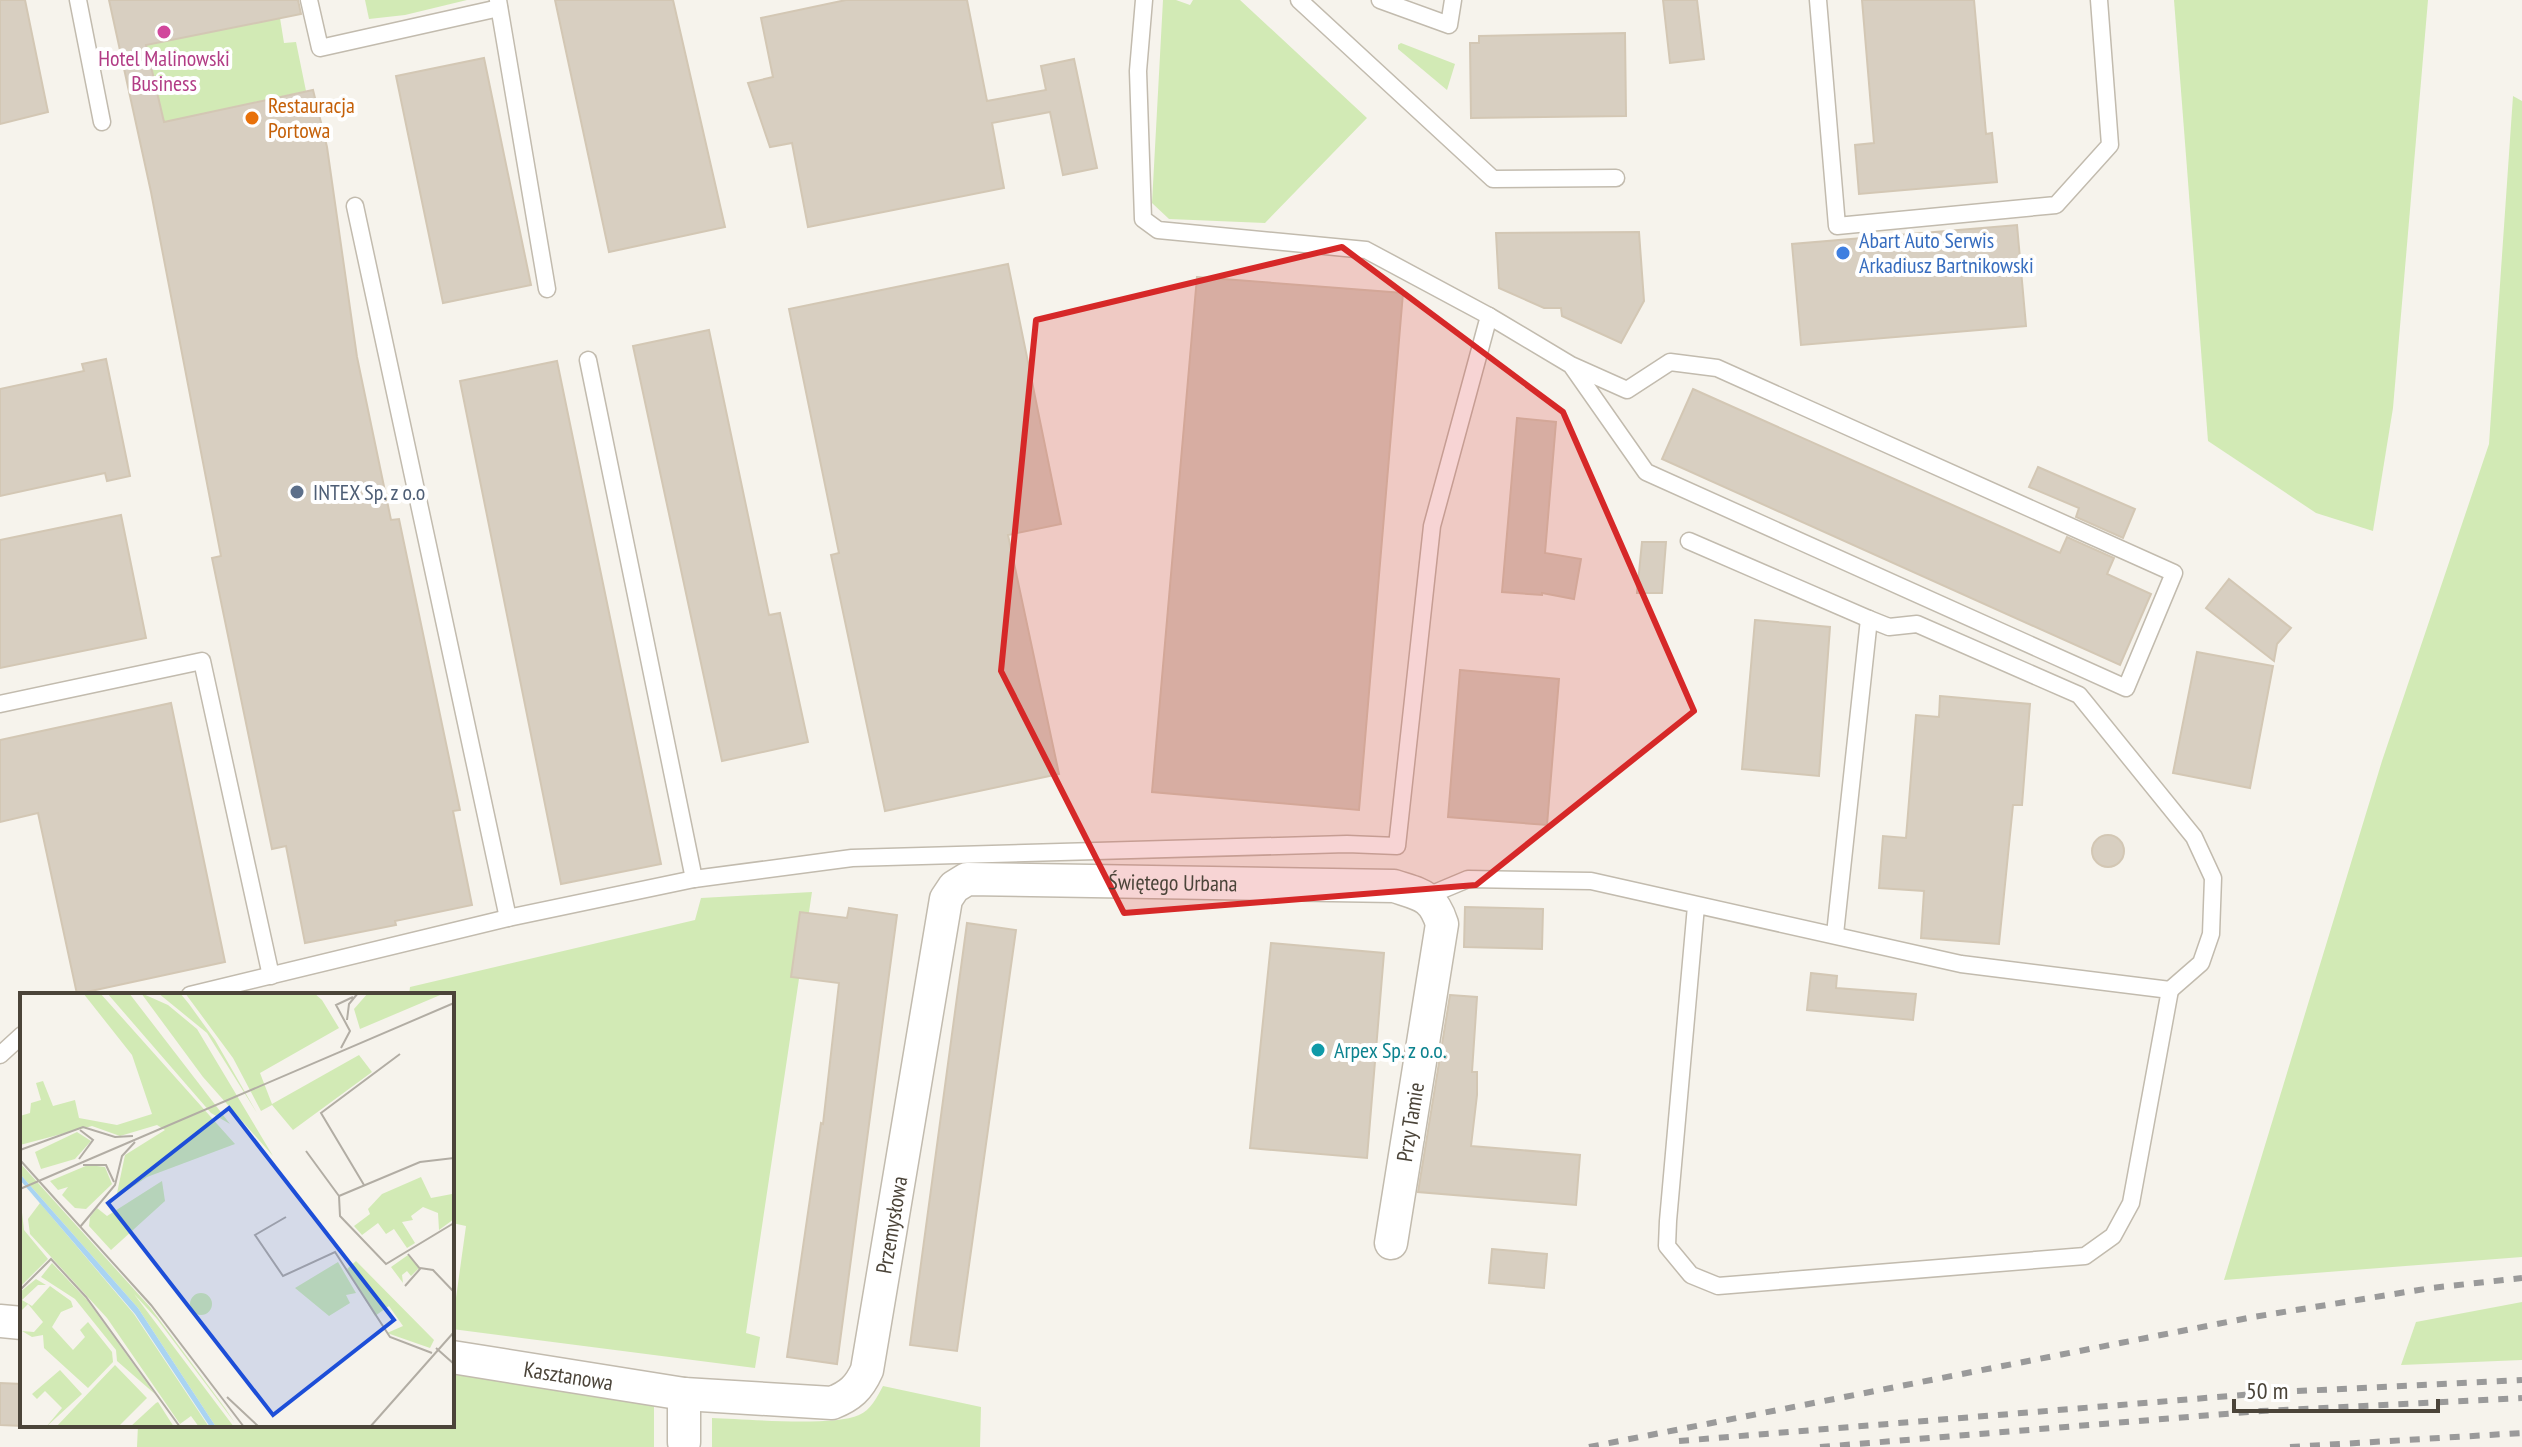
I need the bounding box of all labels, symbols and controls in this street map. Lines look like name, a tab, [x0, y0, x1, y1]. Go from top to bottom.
marker: Hotel Malinowski Business	[155, 23, 173, 41]
place label: Hotel Malinowski Business	[98, 44, 230, 97]
place label: Restauracja Portowa	[268, 91, 355, 144]
marker: Restauracja Portowa	[243, 109, 261, 127]
place label: Abart Auto Serwis Arkadiusz Bartnikowski	[1859, 226, 2034, 279]
marker: Abart Auto Serwis Arkadiusz Bartnikowski	[1834, 244, 1852, 262]
place label: INTEX Sp. z o.o	[313, 478, 425, 506]
marker: INTEX Sp. z o.o	[288, 483, 306, 501]
street label: Świętego Urbana	[1108, 867, 1238, 897]
inset map	[20, 993, 454, 1427]
place label: Arpex Sp. z o.o.	[1334, 1036, 1447, 1064]
marker: Arpex Sp. z o.o.	[1309, 1041, 1327, 1059]
street label: Przy Tamie	[1390, 1080, 1430, 1164]
street label: Przemysłowa	[869, 1174, 913, 1276]
street label: Kasztanowa	[522, 1355, 615, 1397]
scale bar	[2234, 1363, 2438, 1413]
text: 50 m	[2246, 1375, 2288, 1406]

